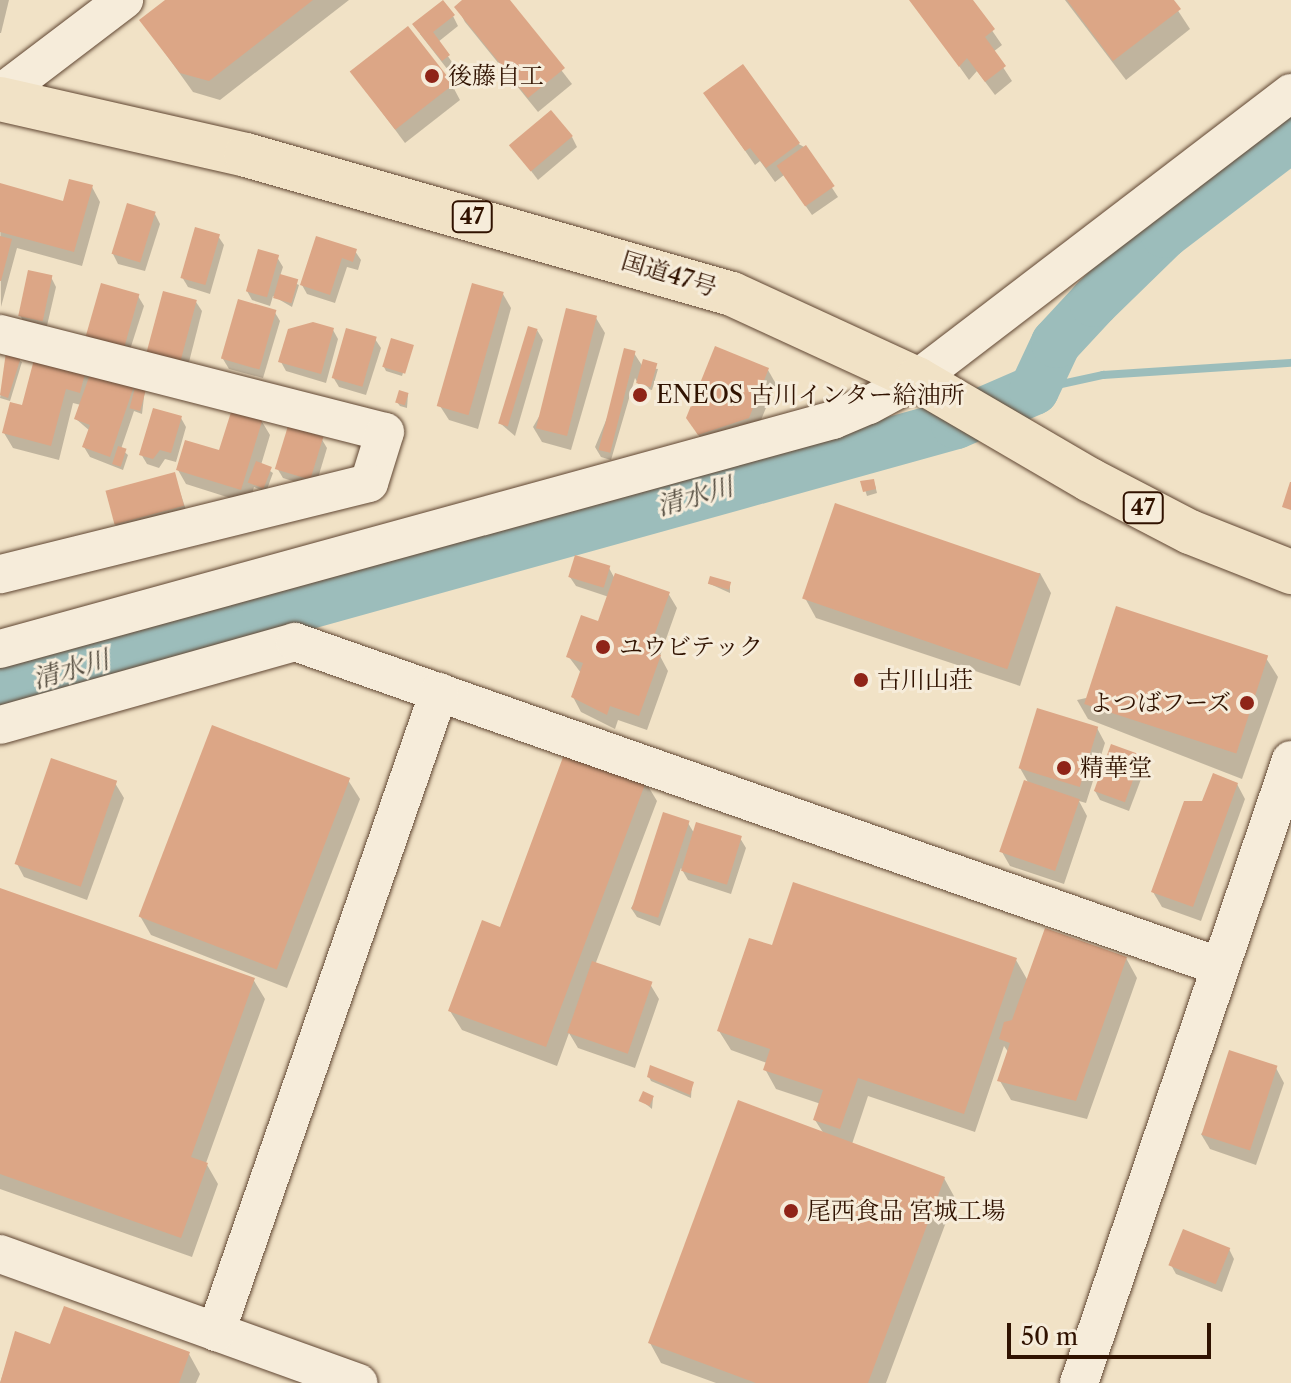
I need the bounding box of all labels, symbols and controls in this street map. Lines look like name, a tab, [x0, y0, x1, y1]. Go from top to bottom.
place label: 後藤自工	[448, 62, 544, 90]
marker: 後藤自工	[423, 67, 441, 85]
road number: 47	[450, 199, 494, 235]
street label: 国道47号	[618, 246, 720, 302]
place label: ENEOS 古川インター給油所	[656, 381, 966, 409]
marker: ENEOS 古川インター給油所	[631, 386, 649, 404]
water label: 清水川	[653, 471, 737, 523]
road number: 47	[1121, 490, 1165, 526]
place label: ユウビテック	[619, 633, 763, 661]
marker: ユウビテック	[594, 638, 612, 656]
water label: 清水川	[29, 644, 113, 696]
place label: 古川山荘	[877, 666, 973, 694]
marker: 古川山荘	[852, 671, 870, 689]
place label: よつばフーズ	[1088, 689, 1231, 717]
marker: よつばフーズ	[1238, 694, 1256, 712]
place label: 精華堂	[1080, 754, 1152, 782]
marker: 精華堂	[1055, 759, 1073, 777]
place label: 尾西食品 宮城工場	[807, 1197, 1005, 1225]
marker: 尾西食品 宮城工場	[782, 1202, 800, 1220]
scale bar	[1011, 1307, 1215, 1357]
text: 50 m	[1021, 1322, 1078, 1351]

